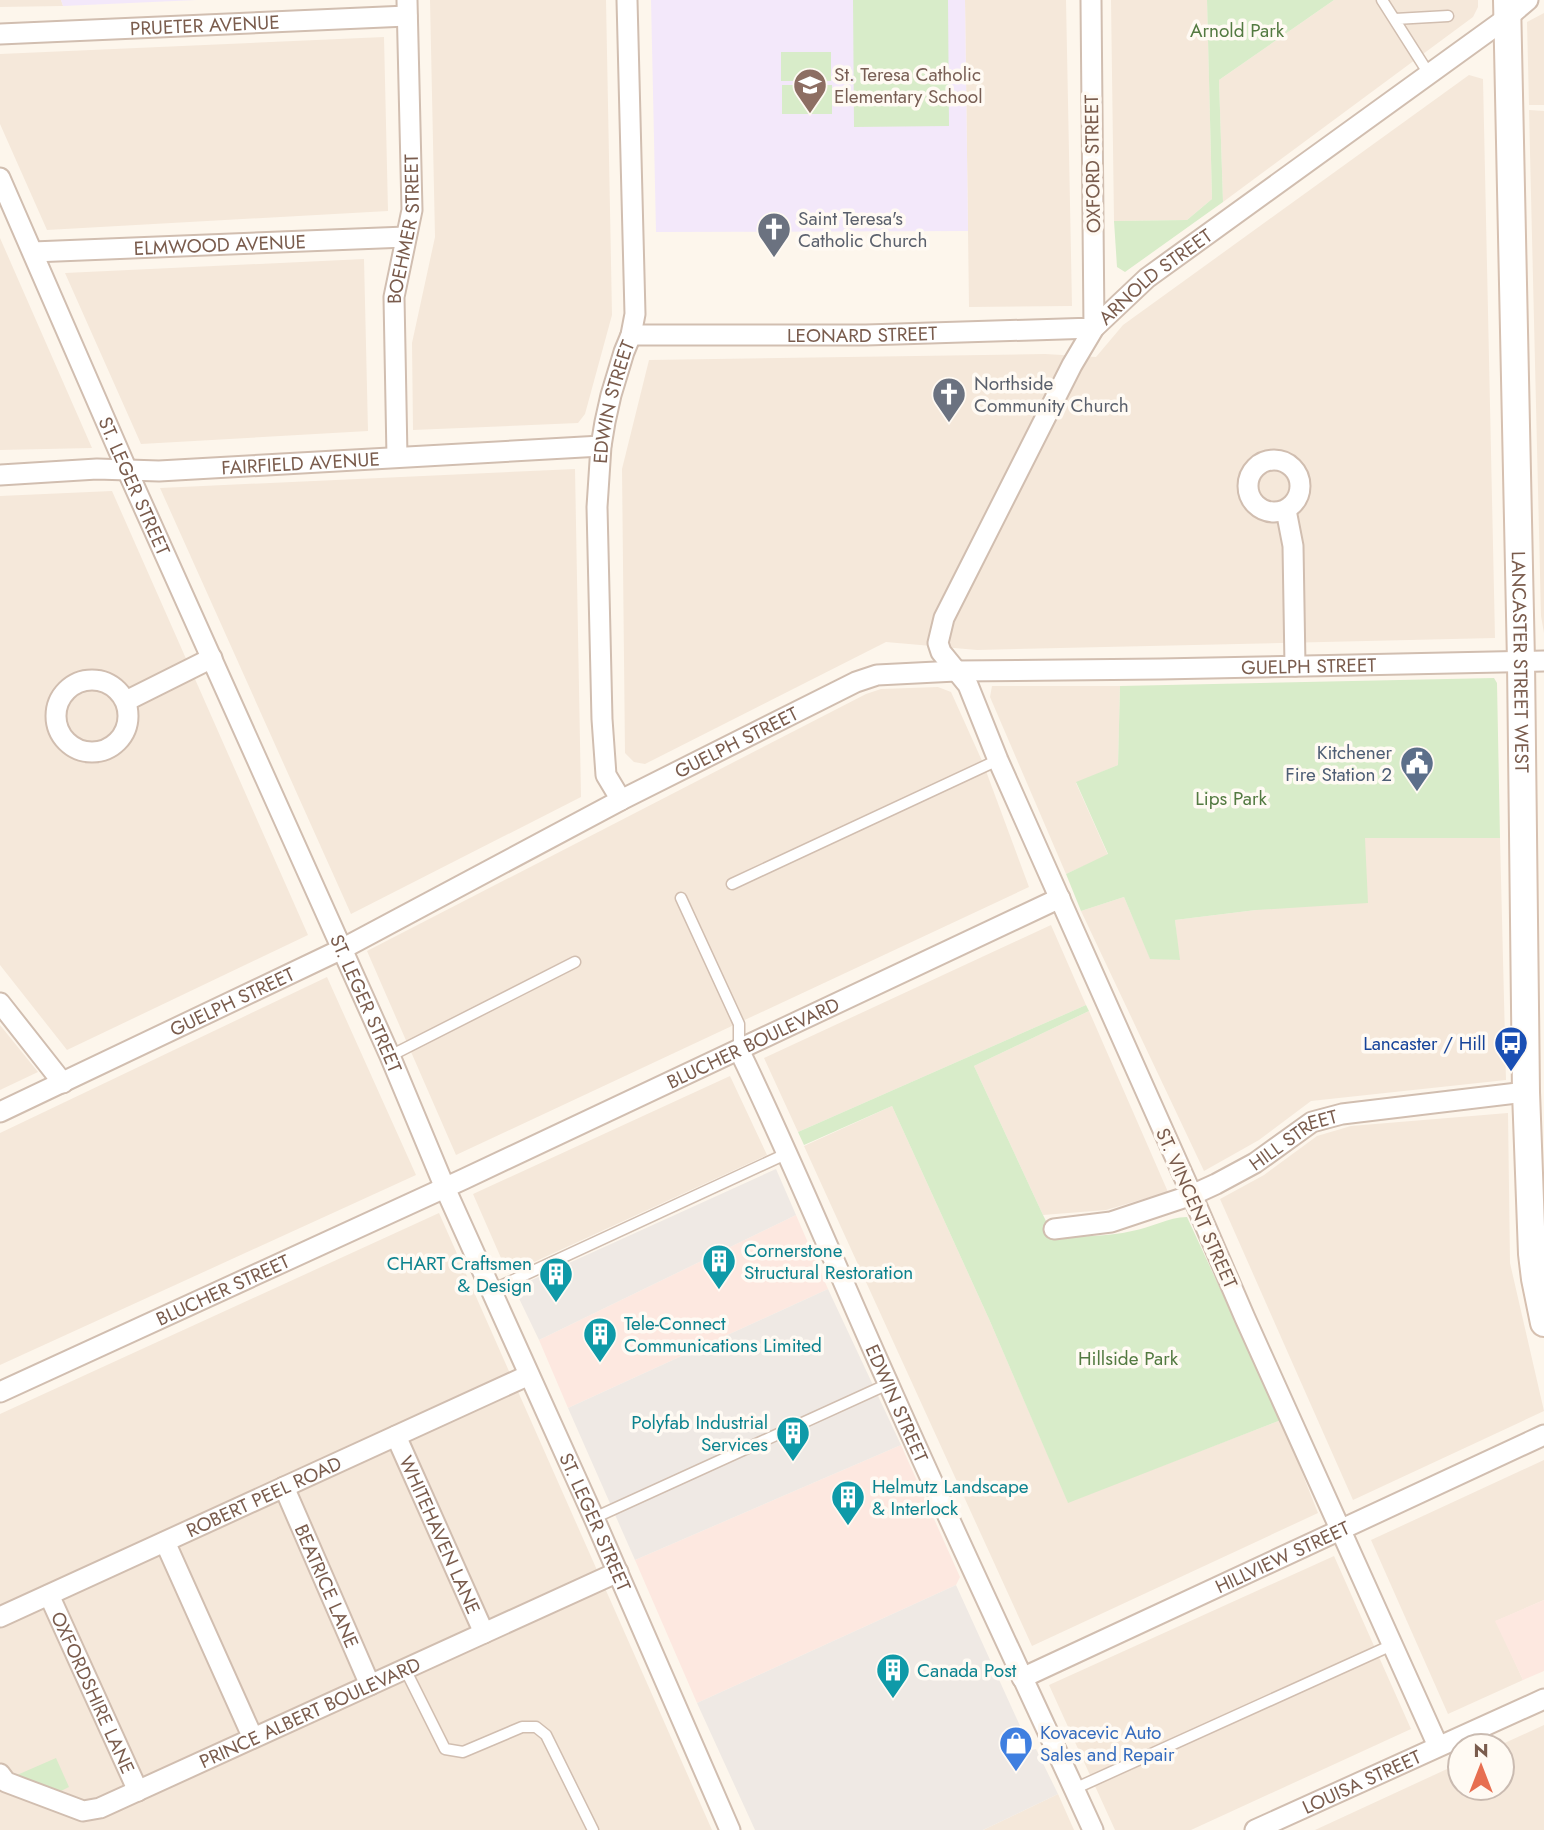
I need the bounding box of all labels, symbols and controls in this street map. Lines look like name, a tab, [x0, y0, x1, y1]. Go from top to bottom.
street label: PRUETER AVENUE	[129, 9, 280, 42]
park label: Arnold Park	[1190, 17, 1285, 44]
place label: St. Teresa Catholic Elementary School	[834, 61, 983, 110]
school or university icon: St. Teresa Catholic Elementary School	[791, 66, 829, 115]
street label: OXFORD STREET	[1078, 94, 1107, 233]
street label: BOEHMER STREET	[381, 154, 426, 304]
place label: Saint Teresa's Catholic Church	[798, 205, 927, 254]
church icon: Saint Teresa's Catholic Church	[755, 210, 793, 259]
street label: ARNOLD STREET	[1092, 222, 1218, 331]
street label: ELMWOOD AVENUE	[133, 228, 307, 262]
street label: LEONARD STREET	[787, 320, 938, 349]
street label: EDWIN STREET	[587, 336, 641, 465]
place label: Northside Community Church	[974, 370, 1129, 419]
church icon: Northside Community Church	[930, 375, 968, 424]
street label: ST. LEGER STREET	[91, 413, 177, 560]
street label: FAIRFIELD AVENUE	[221, 446, 381, 481]
street label: LANCASTER STREET WEST	[1505, 551, 1535, 773]
street label: GUELPH STREET	[1241, 651, 1377, 681]
street label: GUELPH STREET	[670, 700, 803, 785]
place label: Kitchener Fire Station 2	[1285, 739, 1392, 788]
public building icon: Kitchener Fire Station 2	[1398, 744, 1436, 793]
park label: Lips Park	[1195, 785, 1267, 812]
street label: ST. LEGER STREET	[323, 930, 409, 1077]
street label: GUELPH STREET	[165, 961, 299, 1043]
street label: BLUCHER BOULEVARD	[662, 991, 844, 1095]
bus stop icon: Lancaster / Hill	[1492, 1024, 1530, 1073]
place label: Lancaster / Hill	[1363, 1030, 1486, 1057]
street label: HILL STREET	[1243, 1103, 1341, 1177]
street label: ST. VINCENT STREET	[1149, 1124, 1244, 1293]
place label: Cornerstone Structural Restoration	[744, 1237, 913, 1286]
building icon: Cornerstone Structural Restoration	[700, 1242, 738, 1291]
street label: BLUCHER STREET	[152, 1248, 294, 1333]
place label: CHART Craftsmen & Design	[387, 1250, 532, 1299]
building icon: CHART Craftsmen & Design	[537, 1255, 575, 1304]
place label: Tele-Connect Communications Limited	[624, 1310, 822, 1359]
building icon: Tele-Connect Communications Limited	[581, 1315, 619, 1364]
street label: EDWIN STREET	[858, 1340, 935, 1467]
park label: Hillside Park	[1078, 1345, 1179, 1372]
place label: Polyfab Industrial Services	[631, 1409, 768, 1458]
building icon: Polyfab Industrial Services	[774, 1414, 812, 1463]
street label: ST. LEGER STREET	[552, 1449, 637, 1596]
street label: ROBERT PEEL ROAD	[182, 1450, 346, 1544]
street label: WHITEHAVEN LANE	[392, 1451, 487, 1618]
place label: Helmutz Landscape & Interlock	[872, 1473, 1029, 1522]
building icon: Helmutz Landscape & Interlock	[829, 1478, 867, 1527]
street label: HILLVIEW STREET	[1211, 1514, 1354, 1600]
street label: BEATRICE LANE	[288, 1520, 365, 1652]
street label: OXFORDSHIRE LANE	[44, 1607, 141, 1778]
street label: PRINCE ALBERT BOULEVARD	[195, 1651, 425, 1775]
building icon: Canada Post	[874, 1651, 912, 1700]
place label: Canada Post	[917, 1657, 1017, 1684]
place label: Kovacevic Auto Sales and Repair	[1040, 1719, 1175, 1768]
shop icon: Kovacevic Auto Sales and Repair	[997, 1724, 1035, 1773]
north arrow	[1446, 1732, 1516, 1802]
text: N	[1473, 1737, 1489, 1764]
street label: LOUISA STREET	[1298, 1743, 1426, 1821]

